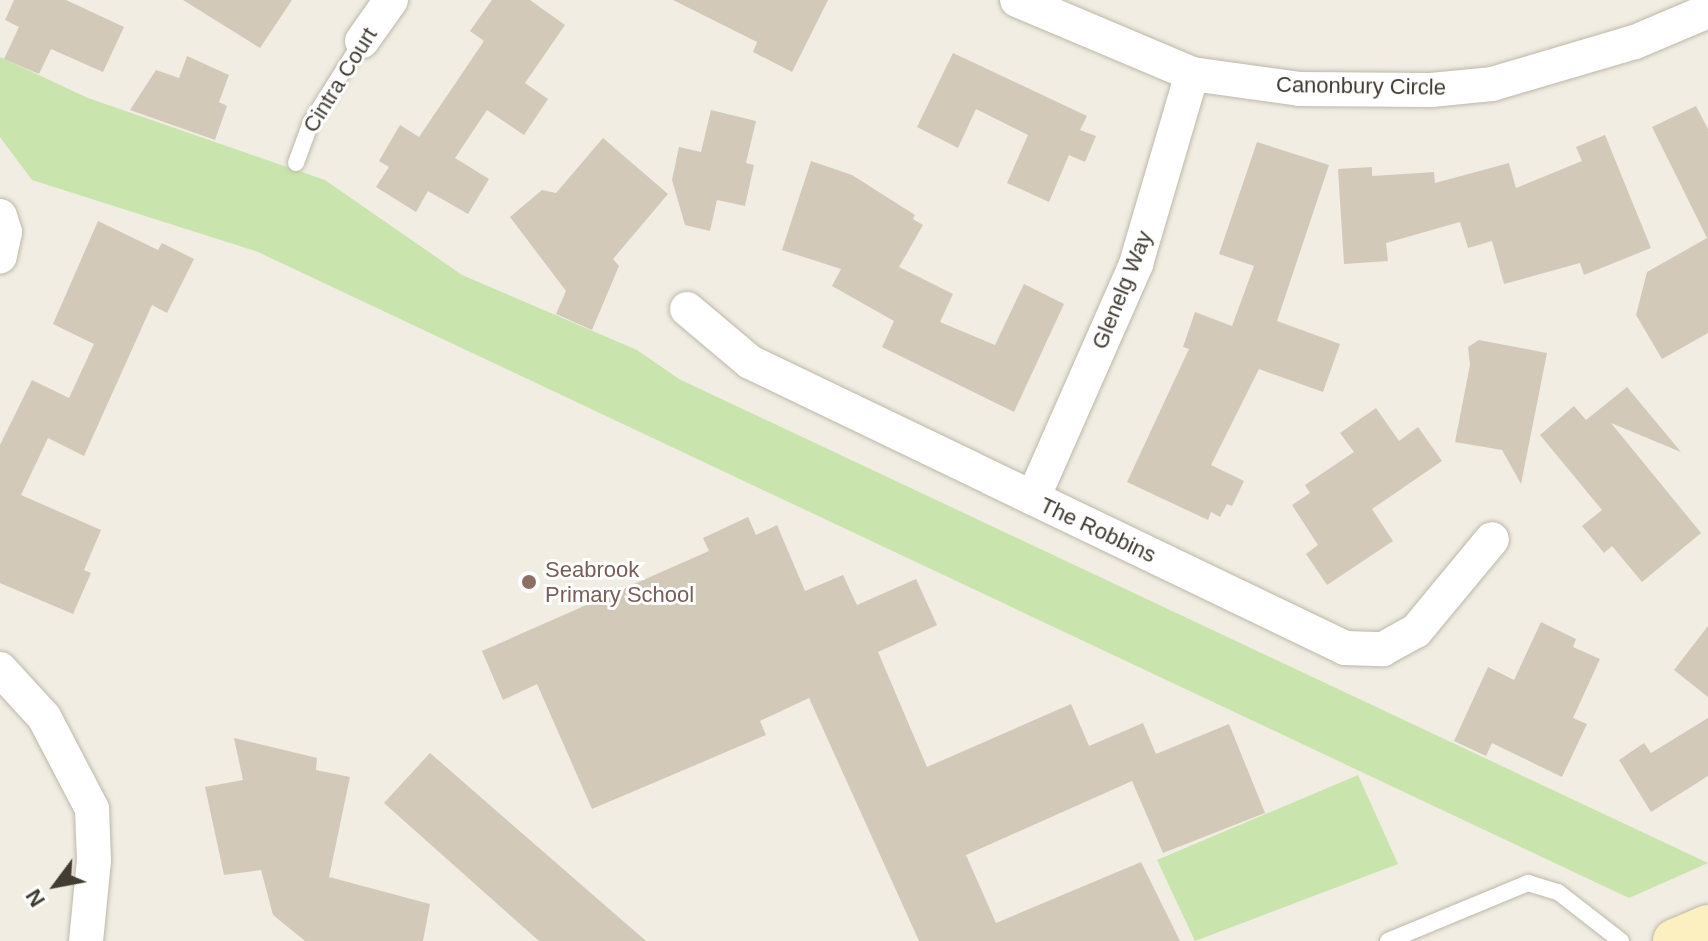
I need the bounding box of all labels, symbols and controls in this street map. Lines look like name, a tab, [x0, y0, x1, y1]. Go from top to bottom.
street label: Cintra Court	[297, 23, 383, 137]
street label: Canonbury Circle	[1276, 71, 1446, 101]
street label: Glenelg Way	[1086, 227, 1158, 353]
street label: The Robbins	[1036, 492, 1160, 568]
place label: Seabrook Primary School	[545, 556, 694, 608]
marker: Seabrook Primary School	[520, 573, 538, 591]
north arrow	[16, 845, 96, 925]
text: N	[20, 885, 50, 911]

